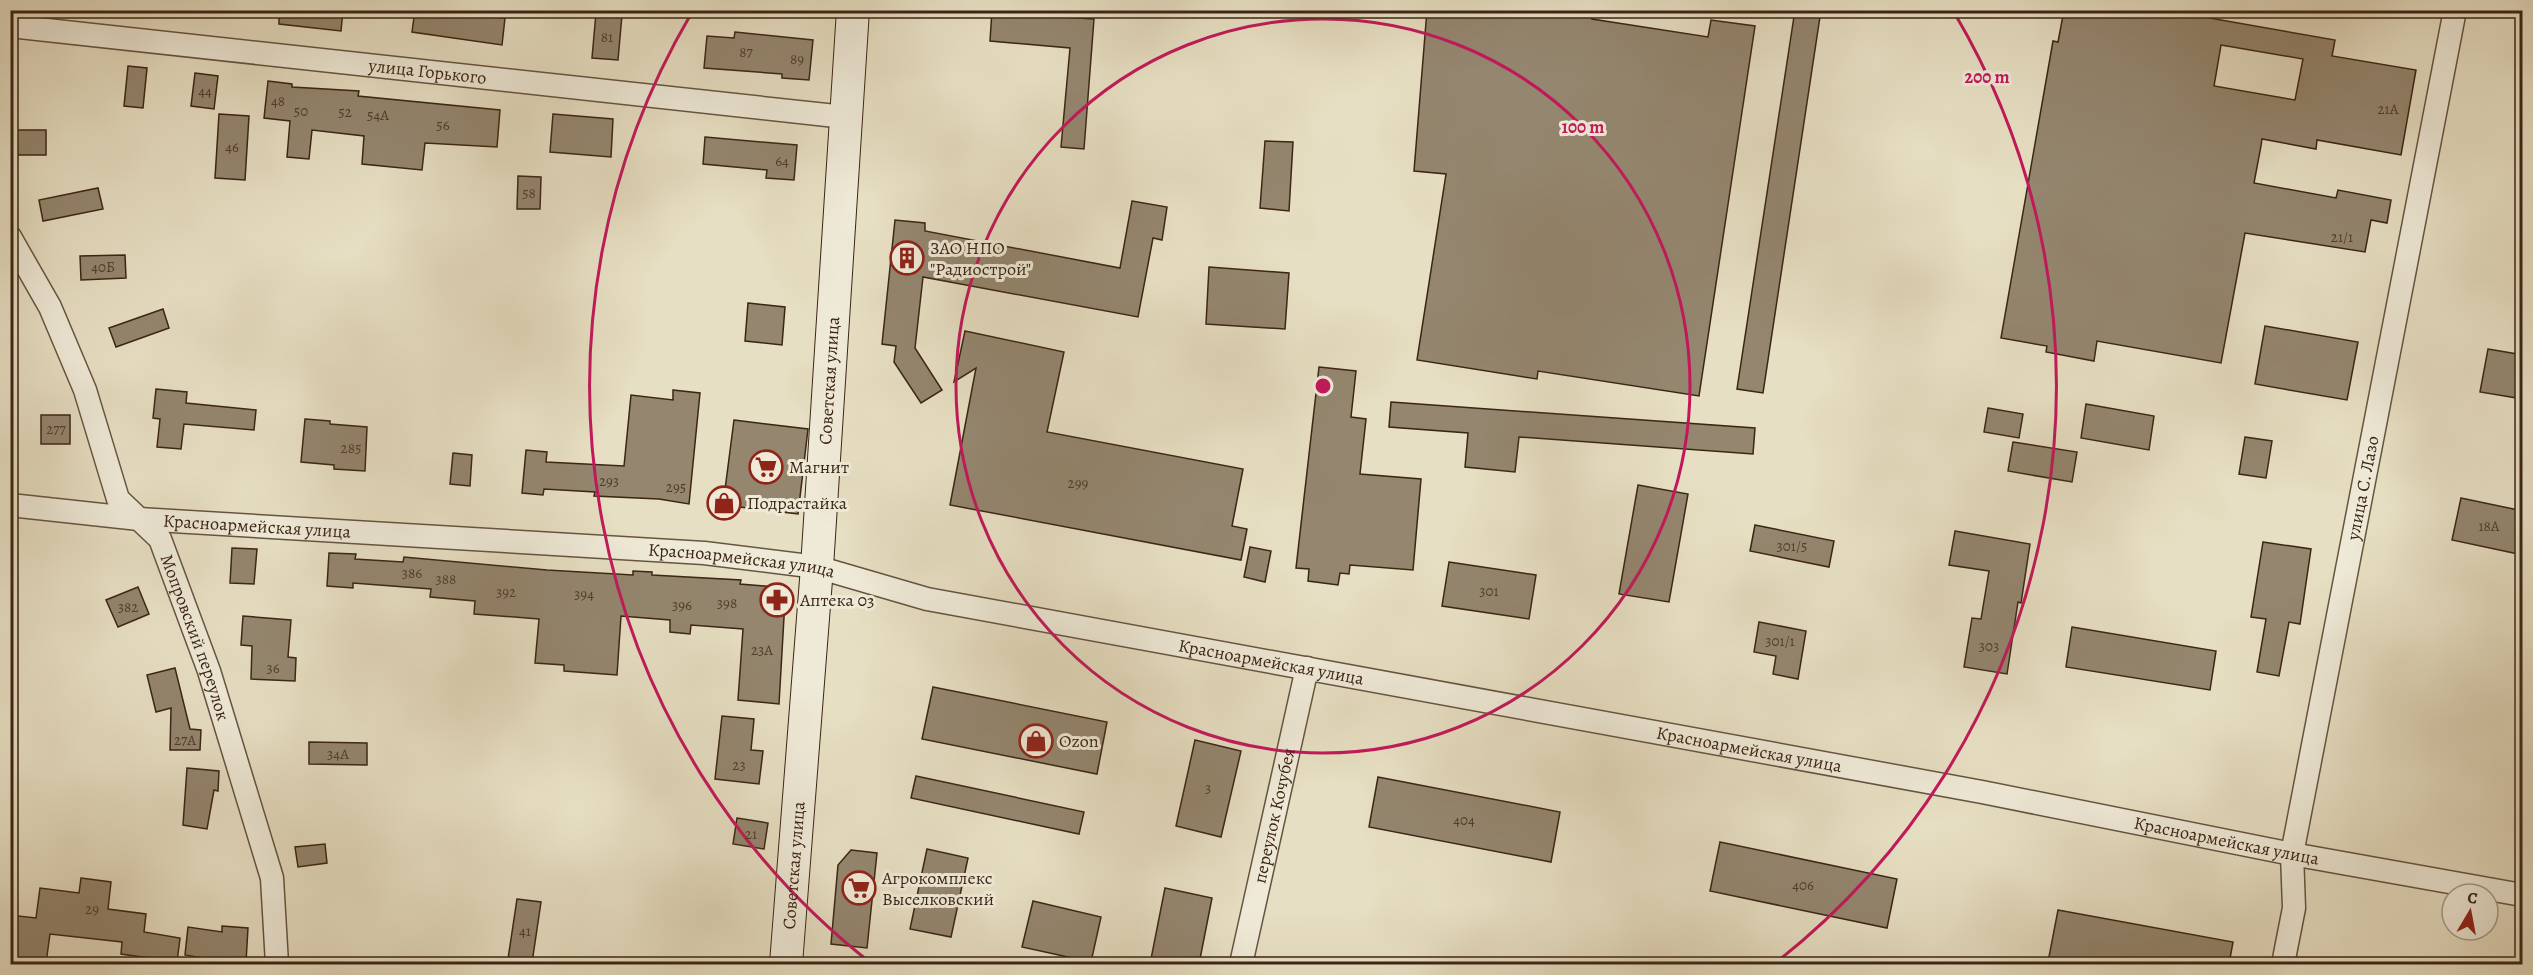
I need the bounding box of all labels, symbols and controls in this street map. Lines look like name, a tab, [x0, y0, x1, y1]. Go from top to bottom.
house number: 81	[601, 27, 613, 47]
house number: 87	[739, 42, 753, 62]
house number: 89	[790, 49, 804, 69]
street label: улица Горького	[366, 53, 488, 90]
text: 200 m	[1964, 65, 2010, 89]
house number: 44	[198, 81, 212, 101]
house number: 48	[271, 91, 285, 111]
house number: 21А	[2377, 99, 2399, 119]
house number: 50	[294, 101, 308, 121]
house number: 52	[338, 102, 352, 122]
house number: 54А	[367, 105, 389, 125]
house number: 56	[436, 115, 450, 135]
text: 100 m	[1562, 115, 1604, 139]
house number: 46	[225, 137, 239, 157]
house number: 64	[775, 151, 789, 171]
house number: 58	[522, 183, 536, 203]
house number: 21/1	[2331, 227, 2353, 247]
place label: ЗАО НПО "Радиострой"	[930, 236, 1031, 281]
building icon: ЗАО НПО "Радиострой"	[889, 240, 925, 276]
house number: 40Б	[91, 257, 115, 277]
street label: Советская улица	[813, 315, 845, 445]
centre of rings	[1313, 376, 1333, 396]
house number: 277	[46, 419, 67, 439]
street label: улица С. Лазо	[2341, 434, 2385, 543]
house number: 285	[341, 438, 361, 458]
supermarket icon: Магнит	[748, 449, 784, 485]
place label: Магнит	[789, 455, 849, 479]
house number: 293	[599, 471, 619, 491]
house number: 299	[1068, 473, 1089, 493]
house number: 295	[666, 477, 686, 497]
shop icon: Подрастайка	[706, 485, 742, 521]
place label: Подрастайка	[747, 491, 848, 515]
street label: Красноармейская улица	[162, 508, 352, 544]
house number: 18А	[2478, 516, 2500, 536]
house number: 301/5	[1777, 536, 1807, 556]
street label: Красноармейская улица	[647, 538, 839, 584]
street label: Мопровский переулок	[155, 551, 235, 723]
house number: 386	[402, 563, 422, 583]
house number: 388	[436, 569, 456, 589]
house number: 301	[1479, 581, 1499, 601]
house number: 392	[496, 582, 516, 602]
pharmacy icon: Аптека 03	[759, 582, 795, 618]
house number: 394	[574, 584, 594, 604]
place label: Аптека 03	[799, 588, 875, 612]
house number: 398	[717, 593, 737, 613]
house number: 396	[672, 595, 692, 615]
house number: 382	[118, 597, 138, 617]
house number: 301/1	[1765, 631, 1795, 651]
street label: Красноармейская улица	[1176, 633, 1367, 691]
house number: 303	[1979, 636, 1999, 656]
house number: 23А	[751, 640, 773, 660]
house number: 36	[266, 658, 280, 678]
street label: Красноармейская улица	[1654, 721, 1845, 778]
shop icon: Ozon	[1018, 723, 1054, 759]
place label: Ozon	[1059, 729, 1099, 753]
house number: 27А	[174, 730, 196, 750]
house number: 34А	[327, 744, 349, 764]
street label: переулок Кочубея	[1247, 746, 1301, 886]
house number: 23	[732, 755, 746, 775]
house number: 3	[1205, 778, 1211, 798]
street label: Советская улица	[777, 800, 811, 930]
house number: 404	[1453, 810, 1475, 830]
street label: Красноармейская улица	[2132, 811, 2322, 871]
house number: 21	[745, 824, 757, 844]
place label: Агрокомплекс Выселковский	[881, 866, 994, 911]
supermarket icon: Агрокомплекс Выселковский	[841, 870, 877, 906]
house number: 406	[1792, 875, 1814, 895]
north arrow	[2440, 882, 2500, 942]
text: С	[2466, 887, 2479, 910]
house number: 29	[85, 899, 99, 919]
house number: 41	[519, 921, 531, 941]

